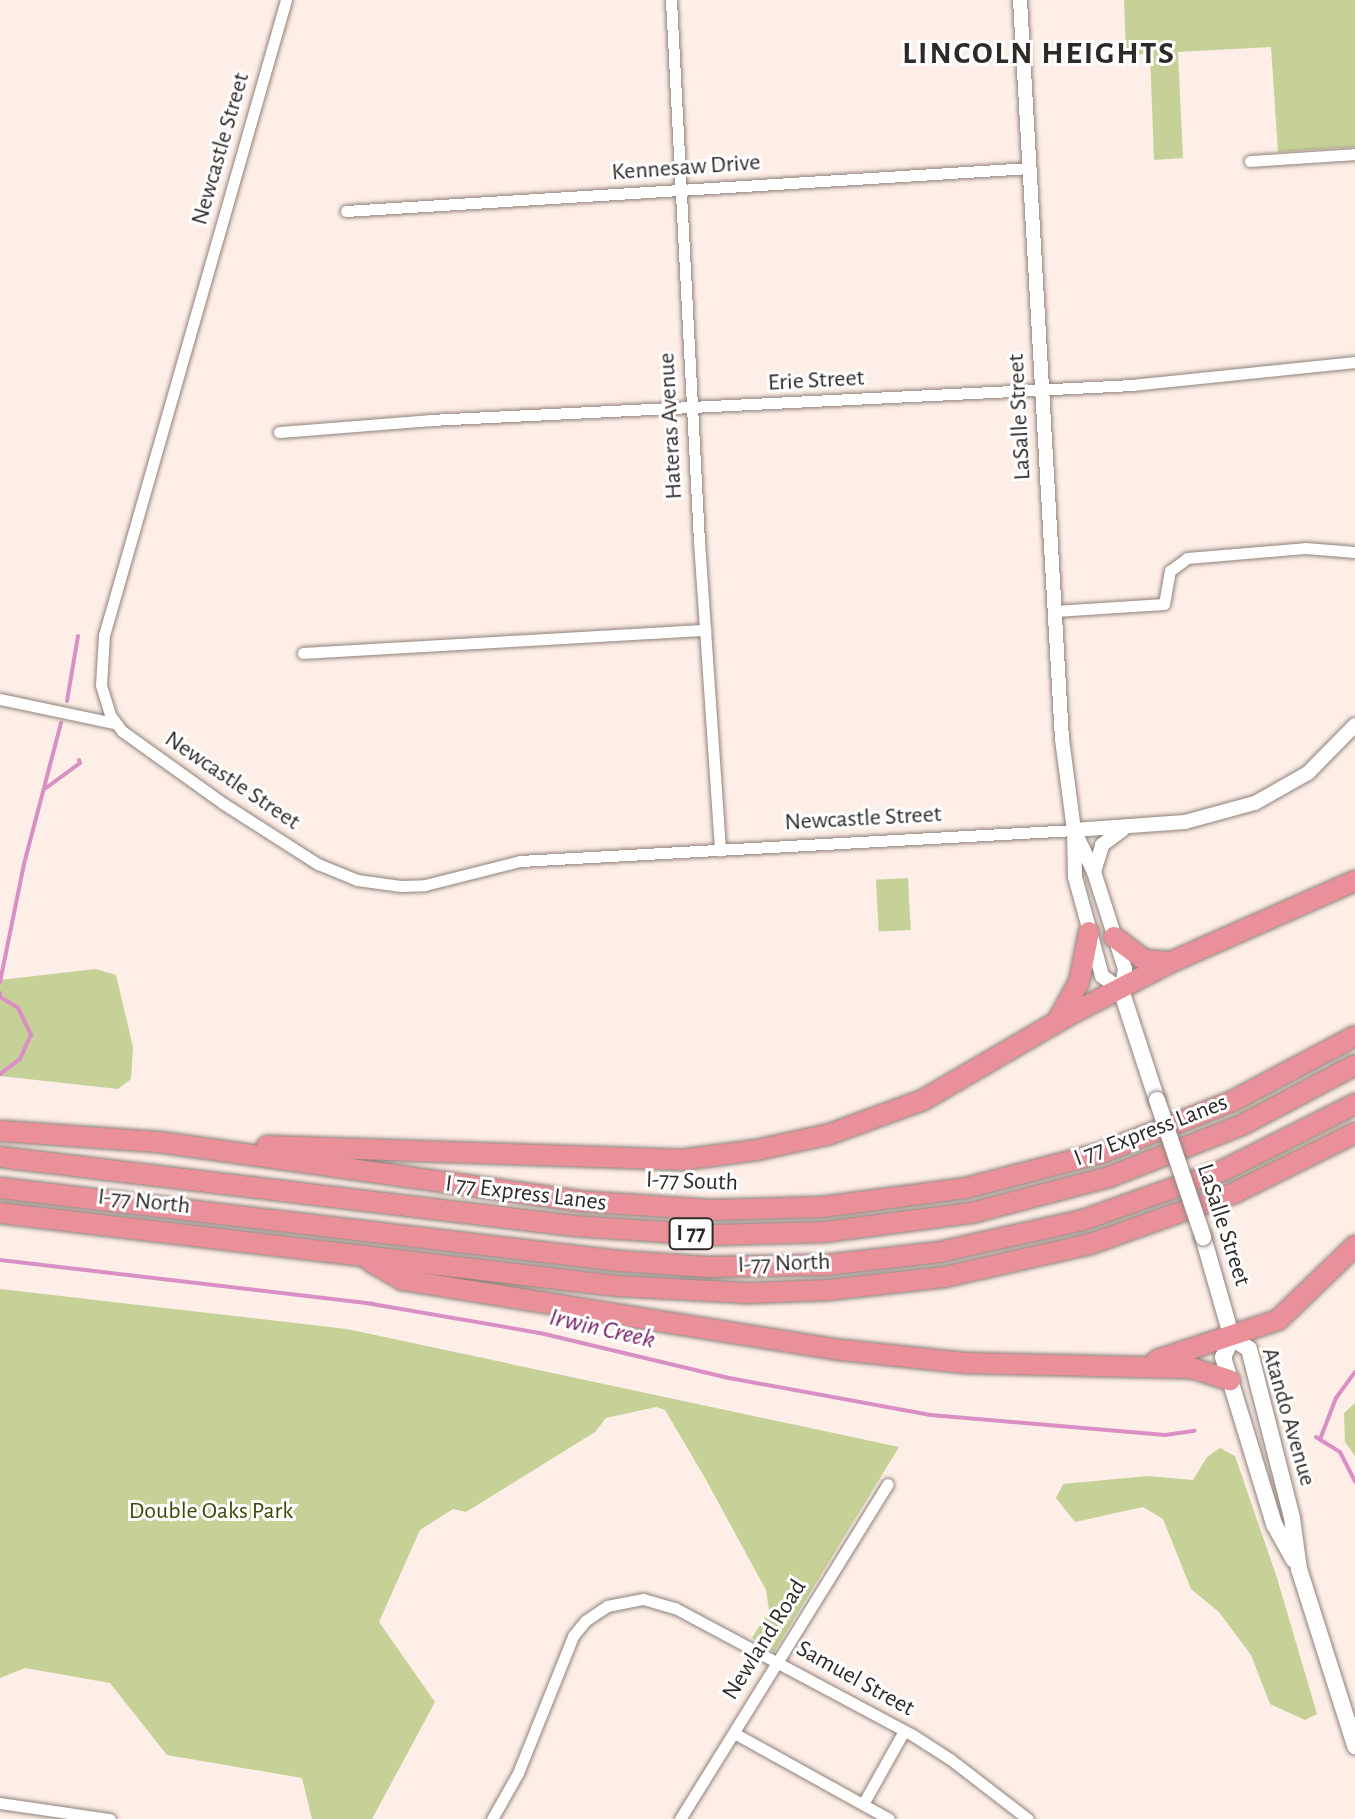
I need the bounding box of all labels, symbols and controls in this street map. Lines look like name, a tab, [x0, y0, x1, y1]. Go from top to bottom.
district label: LINCOLN HEIGHTS	[902, 34, 1176, 72]
street label: Newcastle Street	[186, 70, 256, 228]
street label: Kennesaw Drive	[611, 148, 761, 188]
street label: Hateras Avenue	[653, 352, 689, 500]
street label: LaSalle Street	[1002, 353, 1038, 481]
street label: Erie Street	[767, 364, 865, 398]
street label: Newcastle Street	[159, 725, 305, 837]
street label: Newcastle Street	[784, 801, 942, 837]
street label: I 77 Express Lanes	[1070, 1089, 1232, 1173]
street label: LaSalle Street	[1190, 1160, 1256, 1290]
street label: I-77 South	[645, 1166, 739, 1198]
street label: I 77 Express Lanes	[444, 1170, 608, 1218]
street label: I-77 North	[97, 1183, 191, 1221]
road number: I 77	[667, 1216, 715, 1252]
street label: I-77 North	[737, 1248, 831, 1280]
water label: Irwin Creek	[546, 1302, 658, 1356]
street label: Atando Avenue	[1255, 1345, 1321, 1489]
park label: Double Oaks Park	[129, 1498, 293, 1526]
street label: Newland Road	[717, 1575, 813, 1705]
street label: Samuel Street	[791, 1635, 919, 1723]

